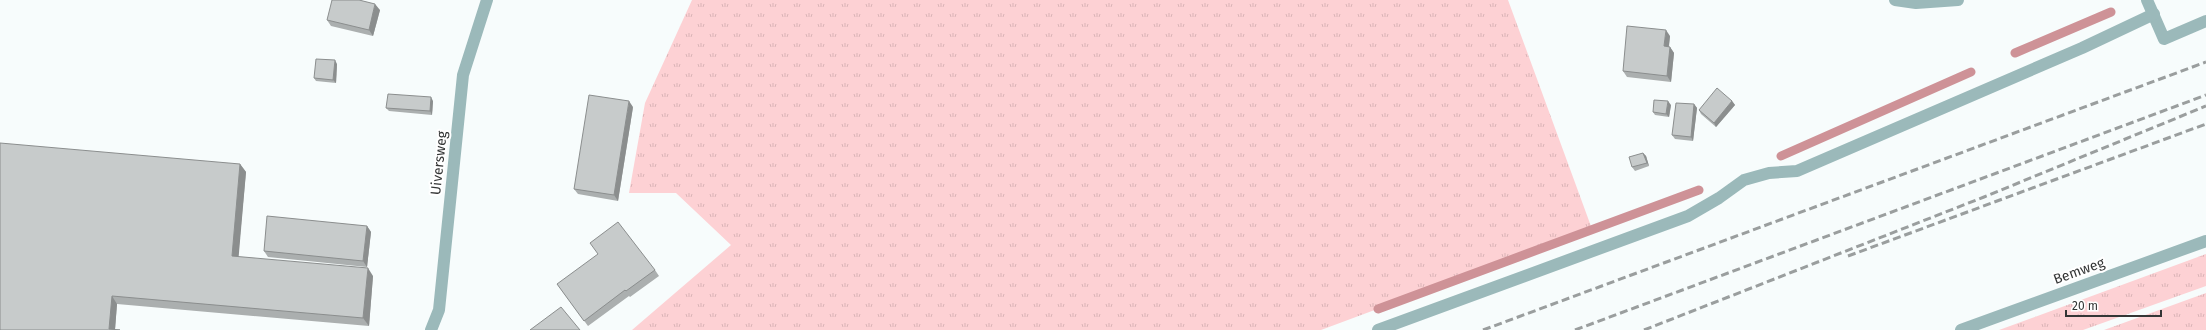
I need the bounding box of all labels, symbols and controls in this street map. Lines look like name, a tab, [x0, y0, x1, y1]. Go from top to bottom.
street label: Uiversweg	[427, 129, 451, 196]
street label: Bemweg	[2051, 254, 2108, 288]
scale bar	[2066, 292, 2161, 318]
text: 20 m	[2072, 299, 2098, 313]

